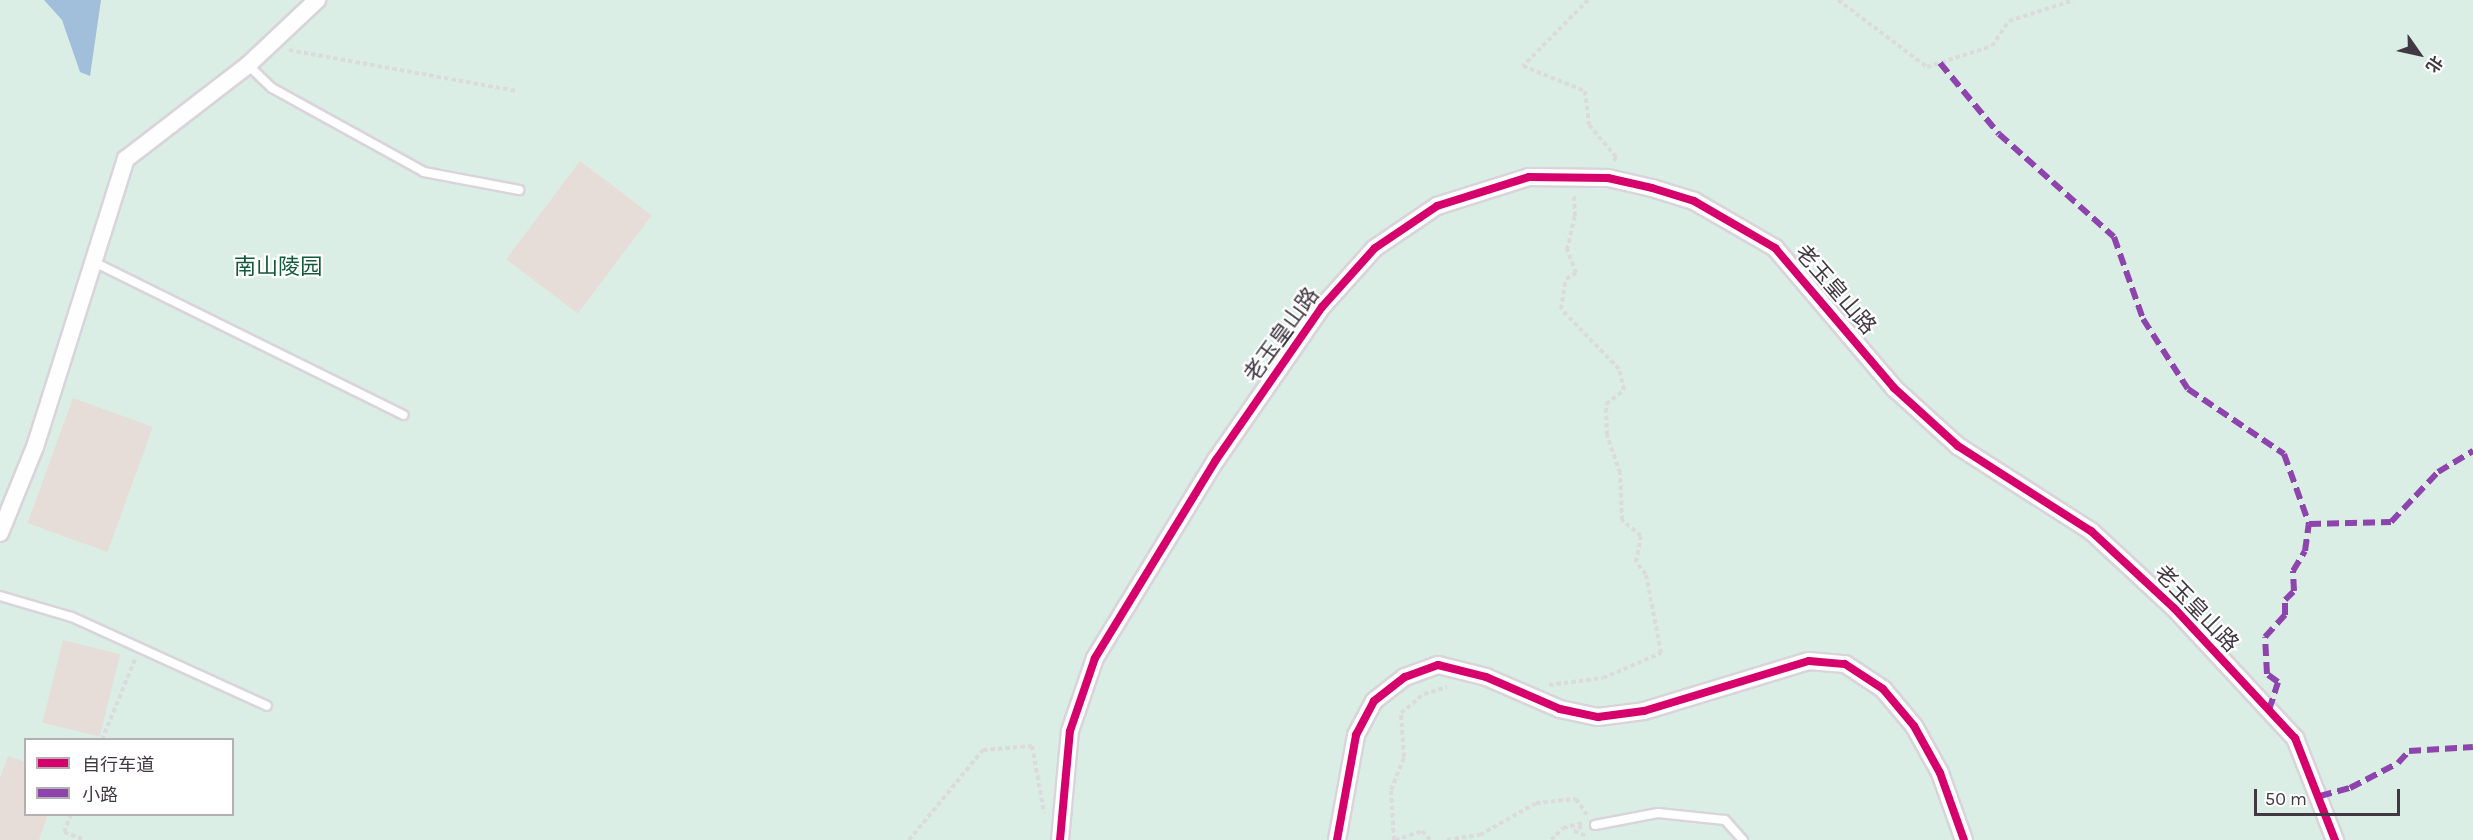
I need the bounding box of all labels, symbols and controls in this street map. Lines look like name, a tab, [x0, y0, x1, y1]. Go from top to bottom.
north arrow	[2389, 24, 2449, 84]
text: 北	[2422, 52, 2447, 76]
street label: 老玉皇山路	[1789, 240, 1881, 340]
park label: 南山陵园	[234, 255, 322, 281]
street label: 老玉皇山路	[1239, 283, 1325, 387]
street label: 老玉皇山路	[2148, 560, 2244, 658]
legend	[24, 738, 234, 816]
text: 自行车道	[82, 754, 154, 776]
scale bar	[2257, 777, 2402, 815]
text: 小路	[82, 784, 118, 806]
text: 50 m	[2265, 788, 2307, 810]

